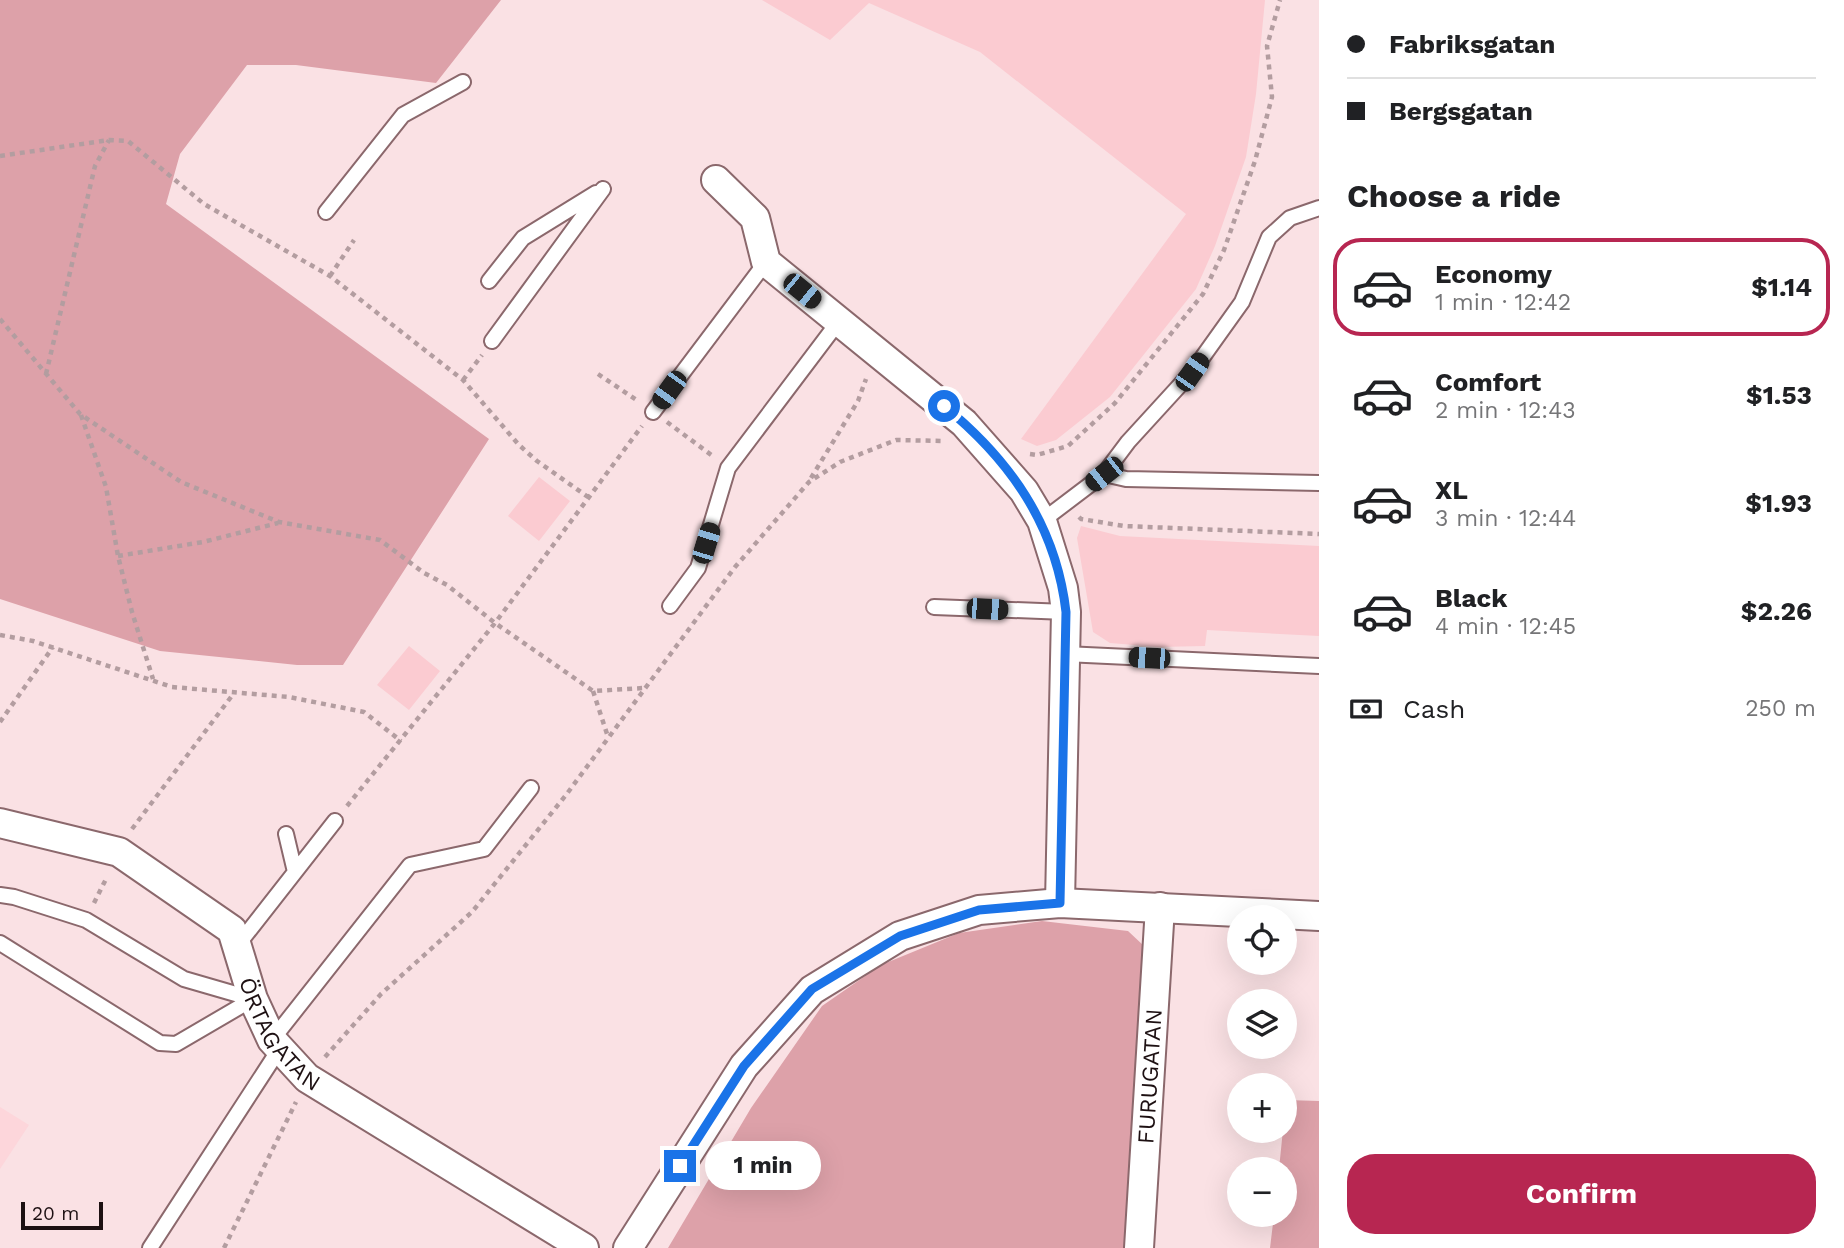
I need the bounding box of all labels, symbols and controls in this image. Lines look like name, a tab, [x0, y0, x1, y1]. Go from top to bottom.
text: Fabriksgatan	[1389, 29, 1555, 59]
text: Bergsgatan	[1389, 96, 1533, 126]
text: Choose a ride	[1347, 177, 1561, 215]
icon: car	[1351, 256, 1414, 319]
text: Economy	[1435, 259, 1552, 289]
car	[780, 270, 825, 312]
text: $1.14	[1751, 272, 1812, 302]
text: 1 min · 12:42	[1435, 289, 1571, 316]
car	[1172, 349, 1213, 395]
icon: car	[1351, 364, 1414, 427]
car	[649, 367, 690, 413]
text: Comfort	[1435, 367, 1541, 397]
text: $1.53	[1746, 380, 1812, 410]
route start	[928, 390, 960, 422]
text: 2 min · 12:43	[1435, 397, 1576, 424]
car	[1081, 453, 1128, 495]
icon: car	[1351, 472, 1414, 535]
text: XL	[1435, 475, 1468, 505]
text: $1.93	[1745, 488, 1812, 518]
text: 3 min · 12:44	[1435, 505, 1576, 532]
car	[690, 520, 723, 566]
icon: car	[1351, 580, 1414, 643]
text: Black	[1435, 583, 1507, 613]
text: $2.26	[1741, 596, 1812, 626]
car	[966, 597, 1009, 621]
text: 4 min · 12:45	[1435, 613, 1576, 640]
car	[1128, 646, 1171, 670]
icon: cash	[1347, 690, 1385, 728]
text: Cash	[1403, 694, 1465, 724]
text: 250 m	[1745, 695, 1816, 722]
map controls	[1227, 905, 1297, 1227]
button: locate	[1227, 905, 1297, 975]
street label: ÖRTAGATAN	[233, 974, 325, 1097]
button: layers	[1227, 989, 1297, 1059]
street label: FURUGATAN	[1132, 1008, 1168, 1145]
button: +	[1227, 1073, 1297, 1143]
callout: 1 min	[704, 1142, 820, 1190]
route end	[664, 1150, 696, 1182]
text: 1 min	[733, 1152, 793, 1179]
button: Confirm	[1347, 1154, 1816, 1234]
button: −	[1227, 1157, 1297, 1227]
scale bar	[21, 1199, 103, 1231]
text: 20 m	[32, 1202, 79, 1225]

